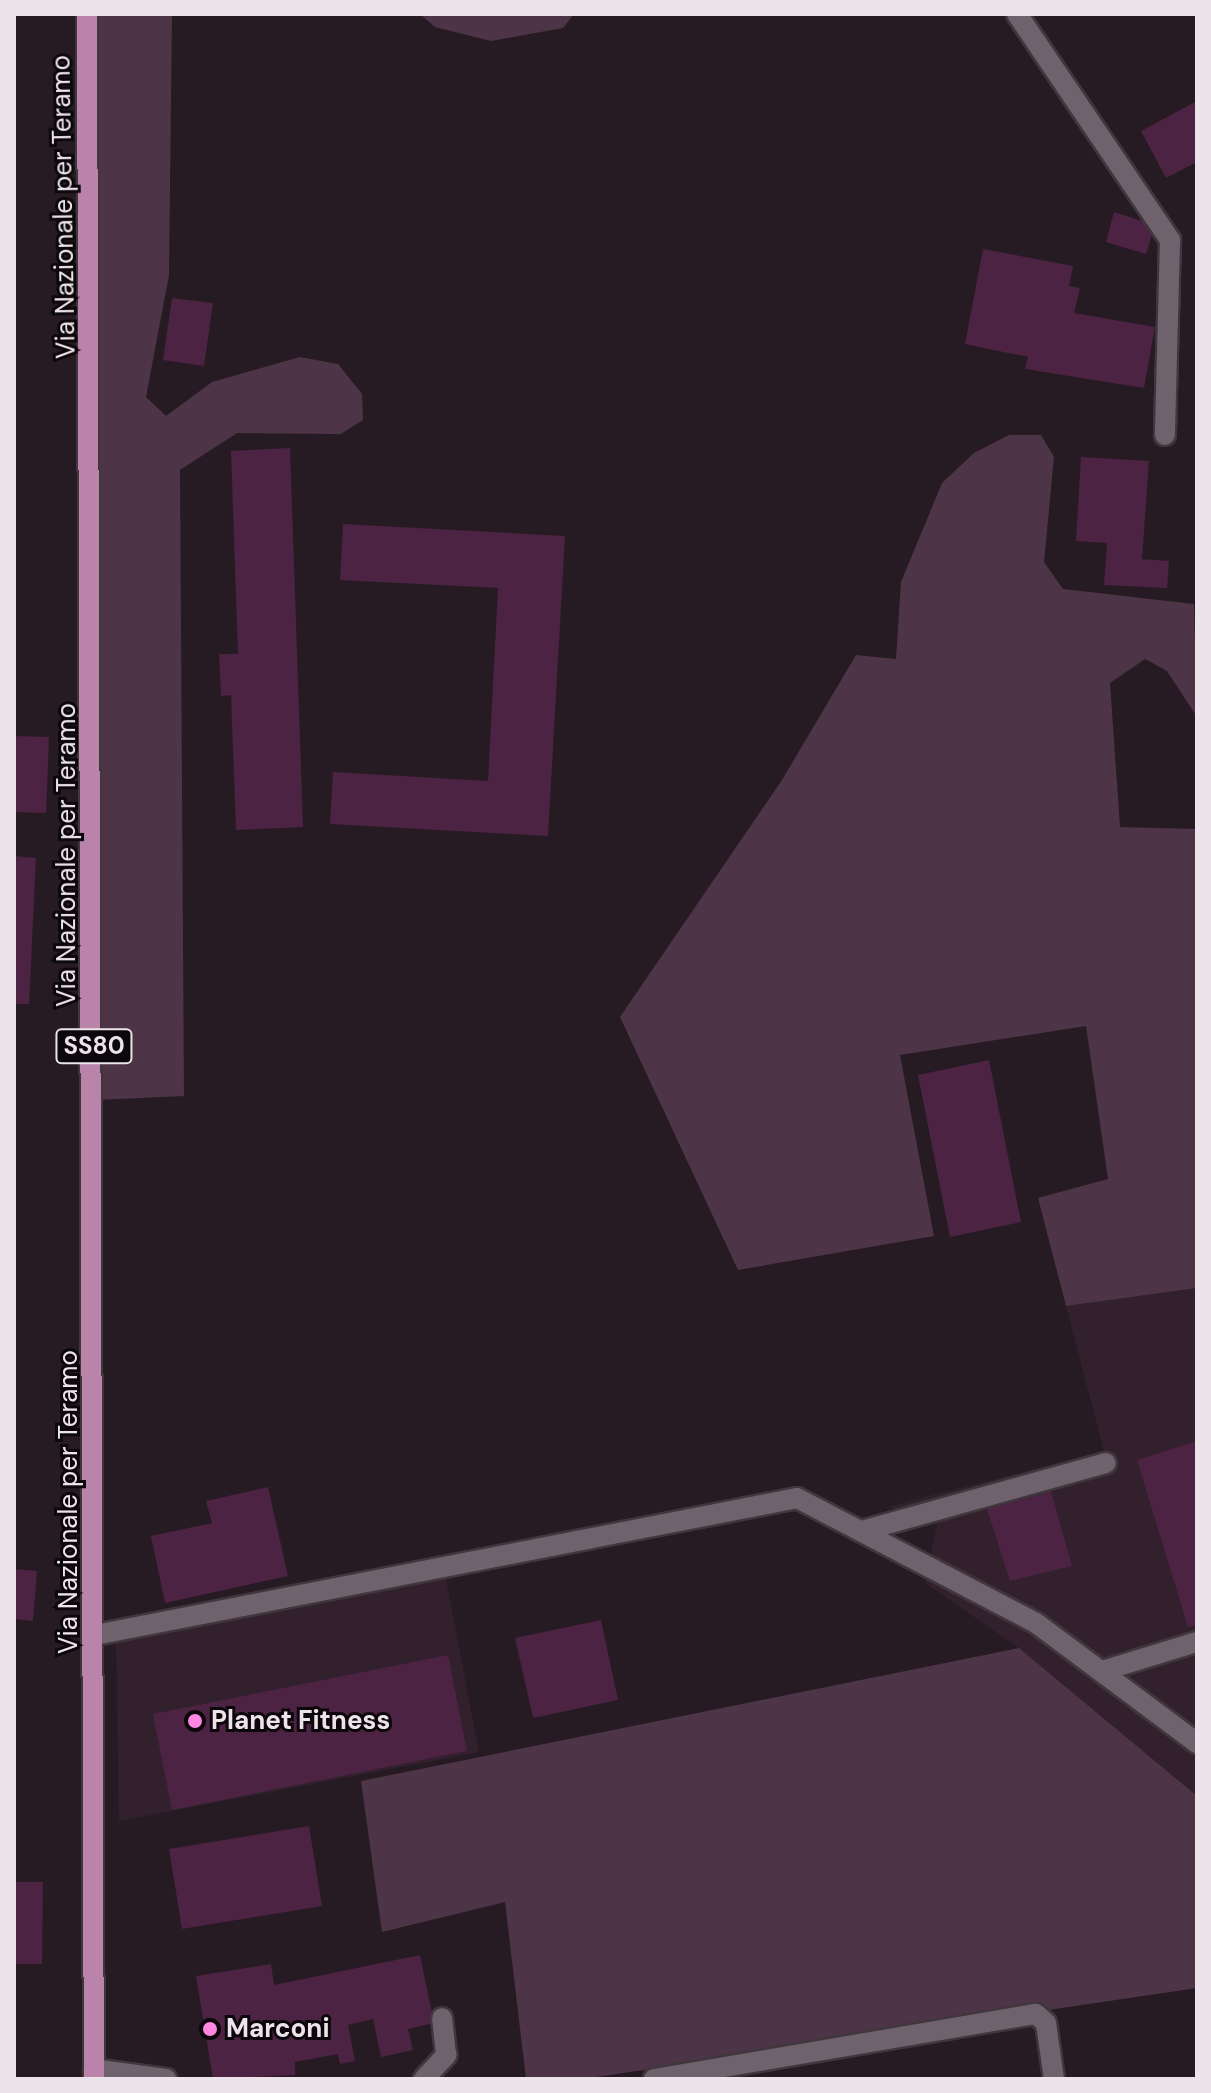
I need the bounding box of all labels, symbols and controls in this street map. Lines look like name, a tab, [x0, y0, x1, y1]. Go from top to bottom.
street label: Via Nazionale per Teramo	[46, 55, 82, 359]
street label: Via Nazionale per Teramo	[51, 703, 83, 1007]
road number: SS80	[54, 1026, 134, 1066]
street label: Via Nazionale per Teramo	[53, 1350, 85, 1654]
place label: Planet Fitness	[211, 1705, 390, 1737]
marker: Planet Fitness	[186, 1712, 204, 1730]
place label: Marconi	[226, 2013, 330, 2045]
marker: Marconi	[201, 2020, 219, 2038]

